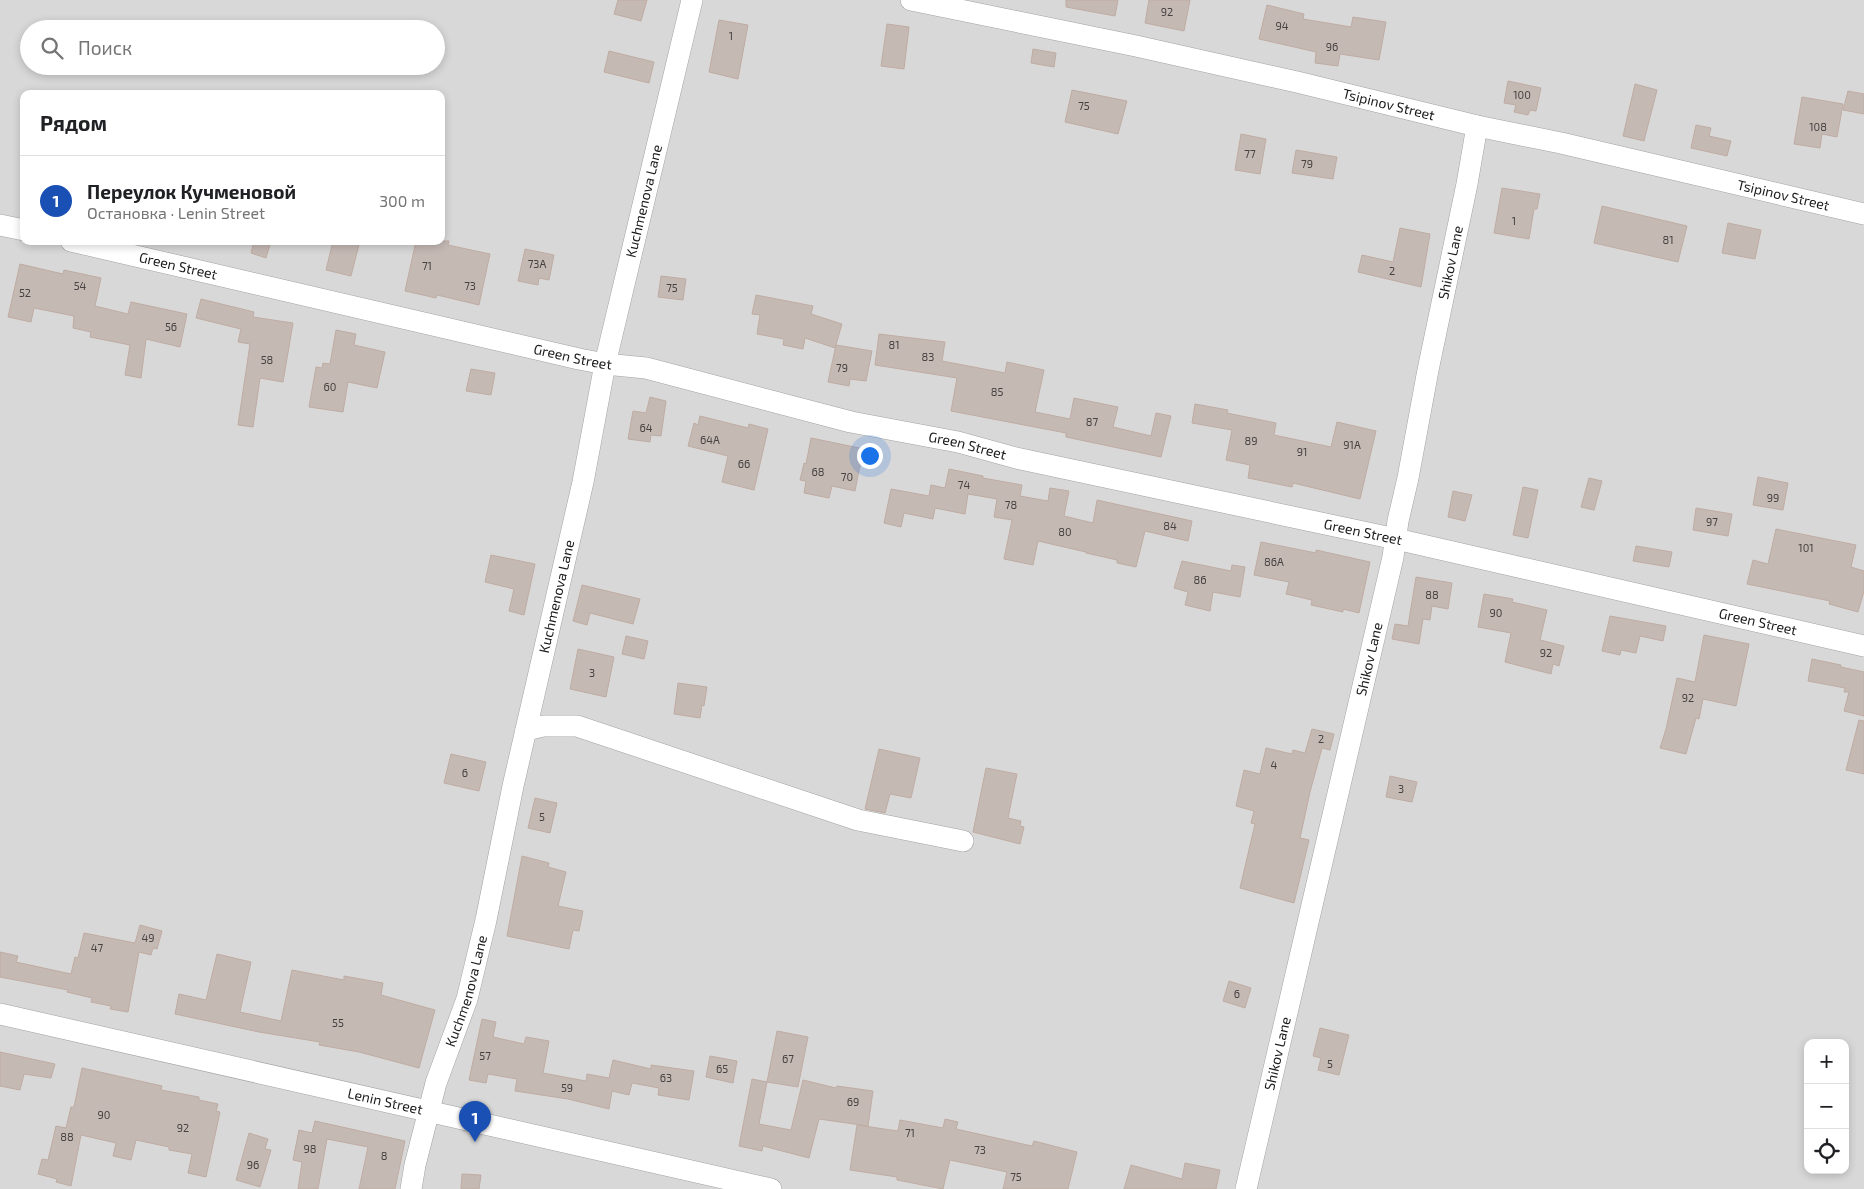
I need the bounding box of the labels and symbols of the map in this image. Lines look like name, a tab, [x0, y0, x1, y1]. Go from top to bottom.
house number: 92	[1161, 5, 1173, 18]
house number: 94	[1275, 19, 1289, 32]
house number: 1	[729, 29, 733, 42]
house number: 96	[1326, 40, 1338, 53]
street label: Tsipinov Street	[1341, 84, 1437, 123]
house number: 100	[1513, 88, 1531, 101]
house number: 75	[1078, 99, 1090, 112]
house number: 108	[1809, 120, 1827, 133]
street label: Kuchmenova Lane	[622, 143, 665, 259]
house number: 77	[1244, 147, 1256, 160]
house number: 79	[1301, 157, 1313, 170]
street label: Tsipinov Street	[1736, 176, 1831, 214]
house number: 1	[1512, 214, 1516, 227]
street label: Shikov Lane	[1434, 224, 1466, 301]
house number: 81	[1662, 233, 1674, 246]
street label: Green Street	[138, 248, 219, 283]
house number: 73А	[528, 257, 546, 270]
house number: 71	[422, 259, 432, 272]
house number: 2	[1389, 264, 1395, 277]
house number: 54	[74, 279, 87, 292]
house number: 73	[464, 279, 476, 292]
house number: 75	[666, 281, 678, 294]
house number: 52	[19, 286, 31, 299]
house number: 56	[165, 320, 177, 333]
house number: 81	[888, 338, 900, 351]
street label: Green Street	[532, 340, 613, 373]
house number: 83	[922, 350, 934, 363]
house number: 58	[261, 353, 273, 366]
house number: 79	[836, 361, 848, 374]
house number: 60	[324, 380, 336, 393]
house number: 85	[991, 385, 1003, 398]
house number: 87	[1086, 415, 1099, 428]
house number: 64	[639, 421, 653, 434]
street label: Green Street	[927, 428, 1008, 463]
house number: 64А	[700, 433, 720, 446]
house number: 89	[1245, 434, 1257, 447]
house number: 91А	[1343, 438, 1361, 451]
your location	[857, 443, 883, 469]
house number: 91	[1297, 445, 1307, 458]
house number: 66	[738, 457, 750, 470]
house number: 68	[812, 465, 824, 478]
house number: 70	[841, 470, 853, 483]
house number: 74	[958, 478, 970, 491]
house number: 99	[1767, 491, 1779, 504]
house number: 78	[1005, 498, 1017, 511]
street label: Green Street	[1322, 515, 1404, 548]
house number: 97	[1706, 515, 1718, 528]
house number: 84	[1163, 519, 1177, 532]
house number: 80	[1058, 525, 1072, 538]
street label: Kuchmenova Lane	[535, 538, 577, 655]
house number: 101	[1798, 541, 1814, 554]
house number: 86А	[1264, 555, 1284, 568]
house number: 86	[1194, 573, 1206, 586]
house number: 88	[1425, 588, 1439, 601]
street label: Green Street	[1717, 604, 1799, 638]
house number: 90	[1490, 606, 1502, 619]
street label: Shikov Lane	[1352, 621, 1386, 698]
house number: 92	[1540, 646, 1552, 659]
house number: 3	[589, 666, 595, 679]
house number: 92	[1682, 691, 1694, 704]
house number: 2	[1318, 732, 1324, 745]
house number: 4	[1271, 758, 1278, 771]
house number: 6	[462, 766, 468, 779]
house number: 3	[1398, 782, 1404, 795]
house number: 5	[539, 810, 545, 823]
house number: 49	[141, 931, 155, 944]
street label: Kuchmenova Lane	[441, 933, 490, 1049]
house number: 47	[91, 941, 104, 954]
house number: 6	[1234, 987, 1240, 1000]
street label: Shikov Lane	[1260, 1015, 1294, 1092]
house number: 55	[332, 1016, 344, 1029]
house number: 57	[479, 1049, 491, 1062]
house number: 67	[782, 1052, 794, 1065]
house number: 5	[1327, 1057, 1333, 1070]
house number: 65	[716, 1062, 728, 1075]
house number: 63	[660, 1071, 672, 1084]
house number: 59	[561, 1081, 573, 1094]
street label: Lenin Street	[346, 1084, 425, 1118]
house number: 69	[847, 1095, 859, 1108]
pin: 1	[459, 1101, 491, 1142]
house number: 90	[98, 1108, 110, 1121]
house number: 92	[177, 1121, 189, 1134]
house number: 71	[905, 1126, 915, 1139]
house number: 88	[60, 1130, 74, 1143]
house number: 98	[304, 1142, 316, 1155]
house number: 73	[974, 1143, 986, 1156]
house number: 8	[381, 1149, 387, 1162]
house number: 96	[247, 1158, 259, 1171]
house number: 75	[1010, 1170, 1022, 1183]

